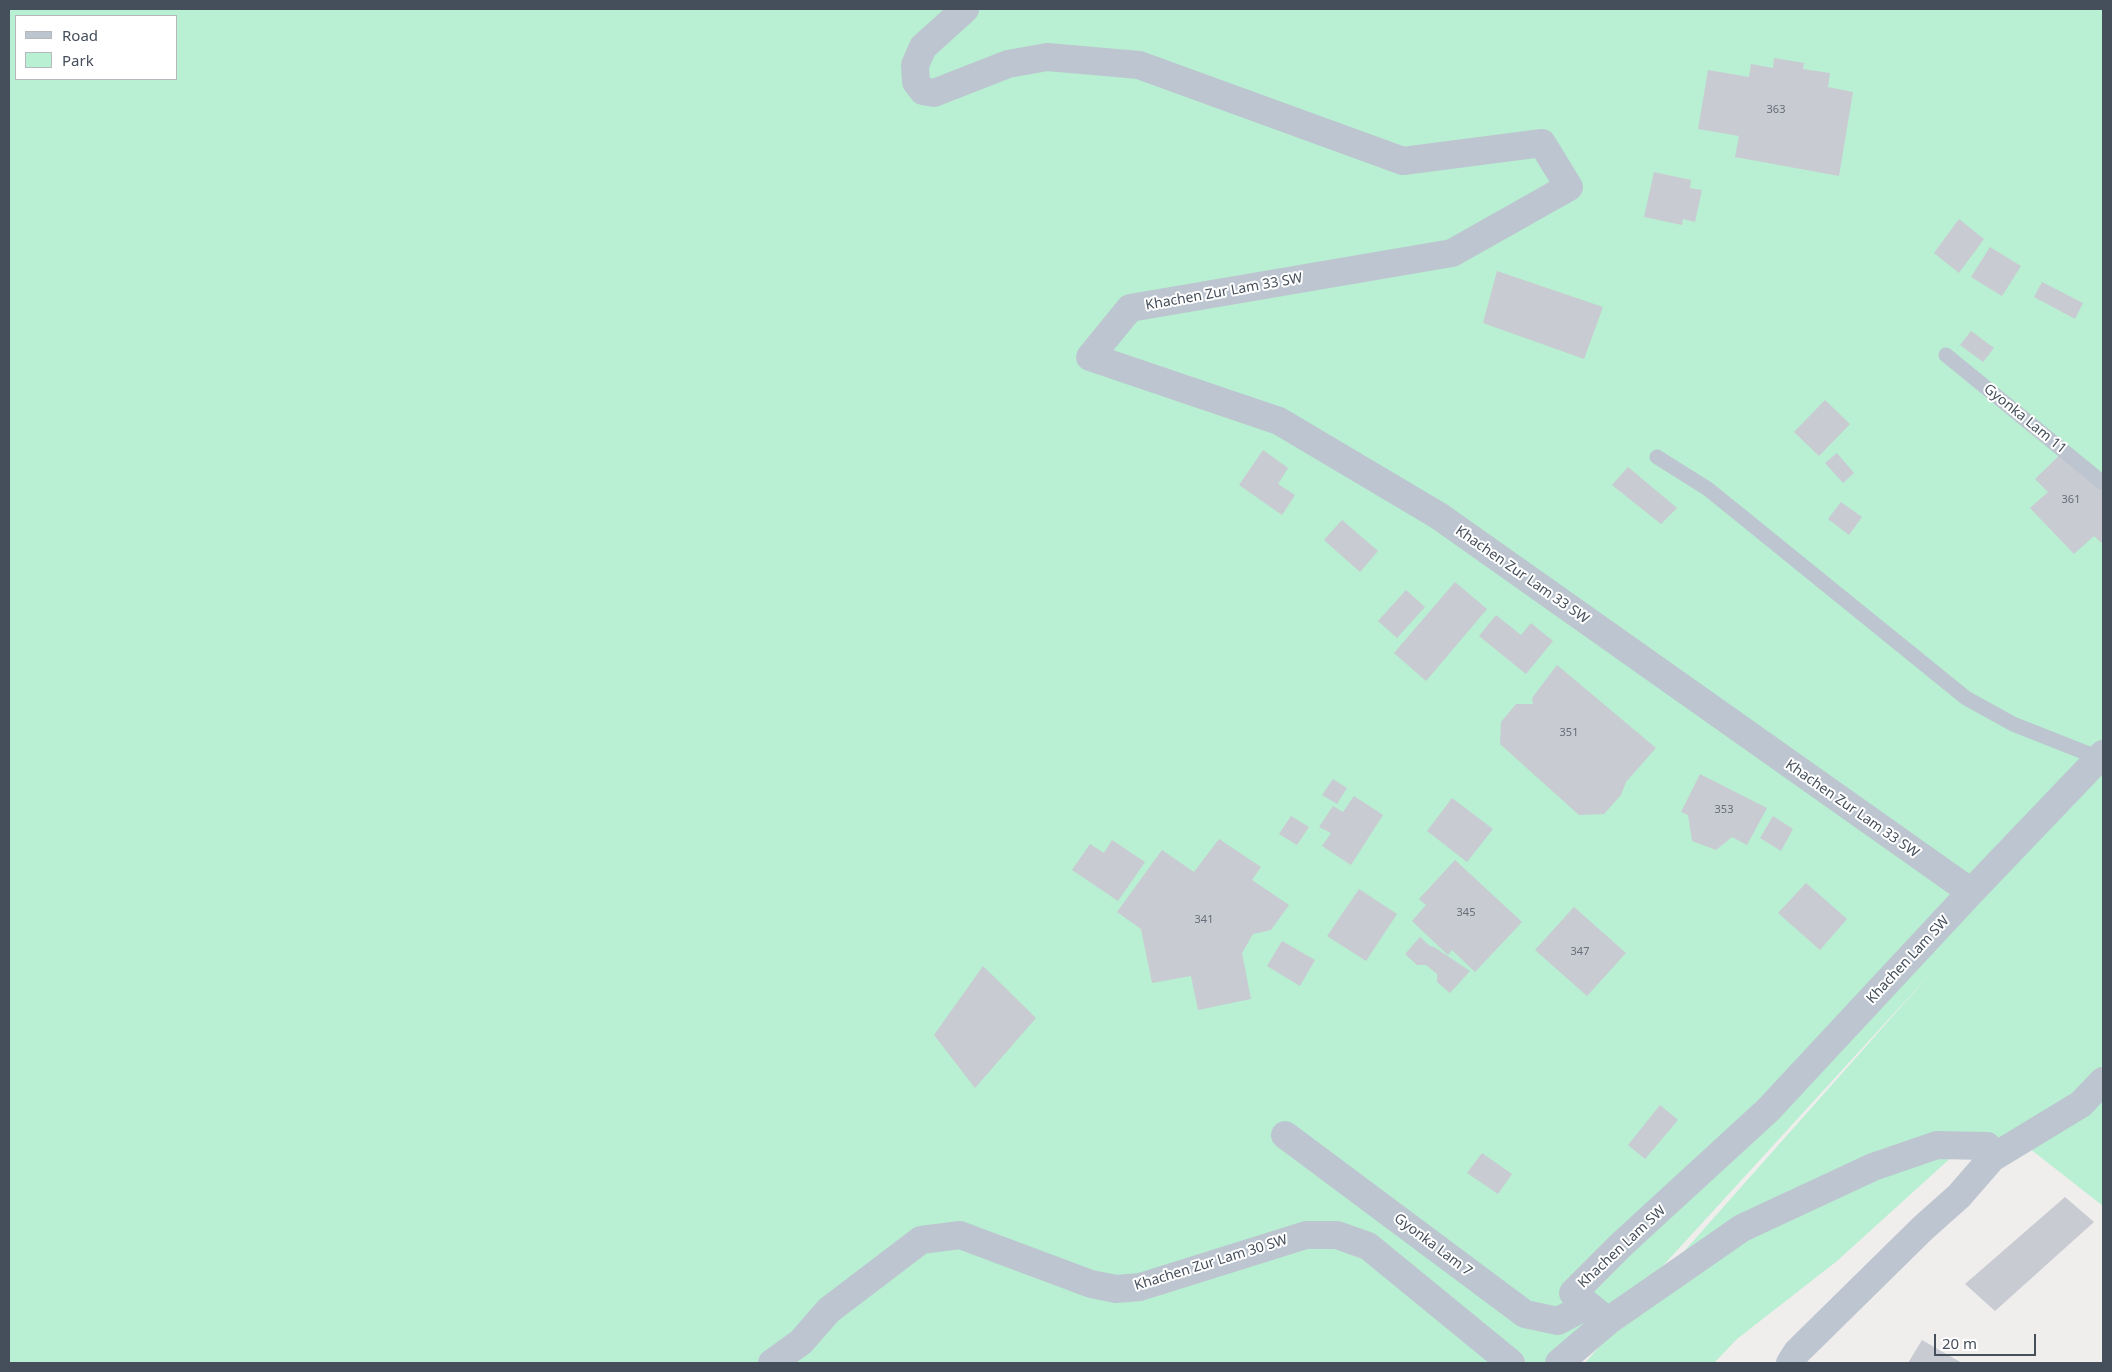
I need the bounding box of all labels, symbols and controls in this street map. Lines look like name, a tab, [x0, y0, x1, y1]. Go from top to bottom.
legend	[15, 15, 178, 80]
text: Road	[62, 25, 98, 45]
text: Park	[62, 50, 94, 70]
house number: 363	[1767, 103, 1785, 117]
street label: Khachen Zur Lam 33 SW	[1144, 270, 1304, 314]
street label: Gyonka Lam 11	[1980, 381, 2070, 457]
house number: 361	[2062, 493, 2080, 507]
street label: Khachen Zur Lam 33 SW	[1452, 522, 1592, 628]
house number: 351	[1560, 726, 1578, 740]
street label: Khachen Zur Lam 33 SW	[1782, 756, 1922, 862]
house number: 353	[1715, 803, 1733, 817]
house number: 345	[1457, 906, 1475, 920]
house number: 341	[1195, 913, 1213, 927]
street label: Khachen Lam SW	[1863, 913, 1953, 1007]
house number: 347	[1571, 945, 1589, 959]
street label: Khachen Lam SW	[1575, 1202, 1669, 1292]
street label: Gyonka Lam 7	[1391, 1210, 1475, 1280]
street label: Khachen Zur Lam 30 SW	[1132, 1232, 1290, 1294]
scale bar	[1937, 1324, 2040, 1356]
text: 20 m	[1942, 1333, 1977, 1353]

